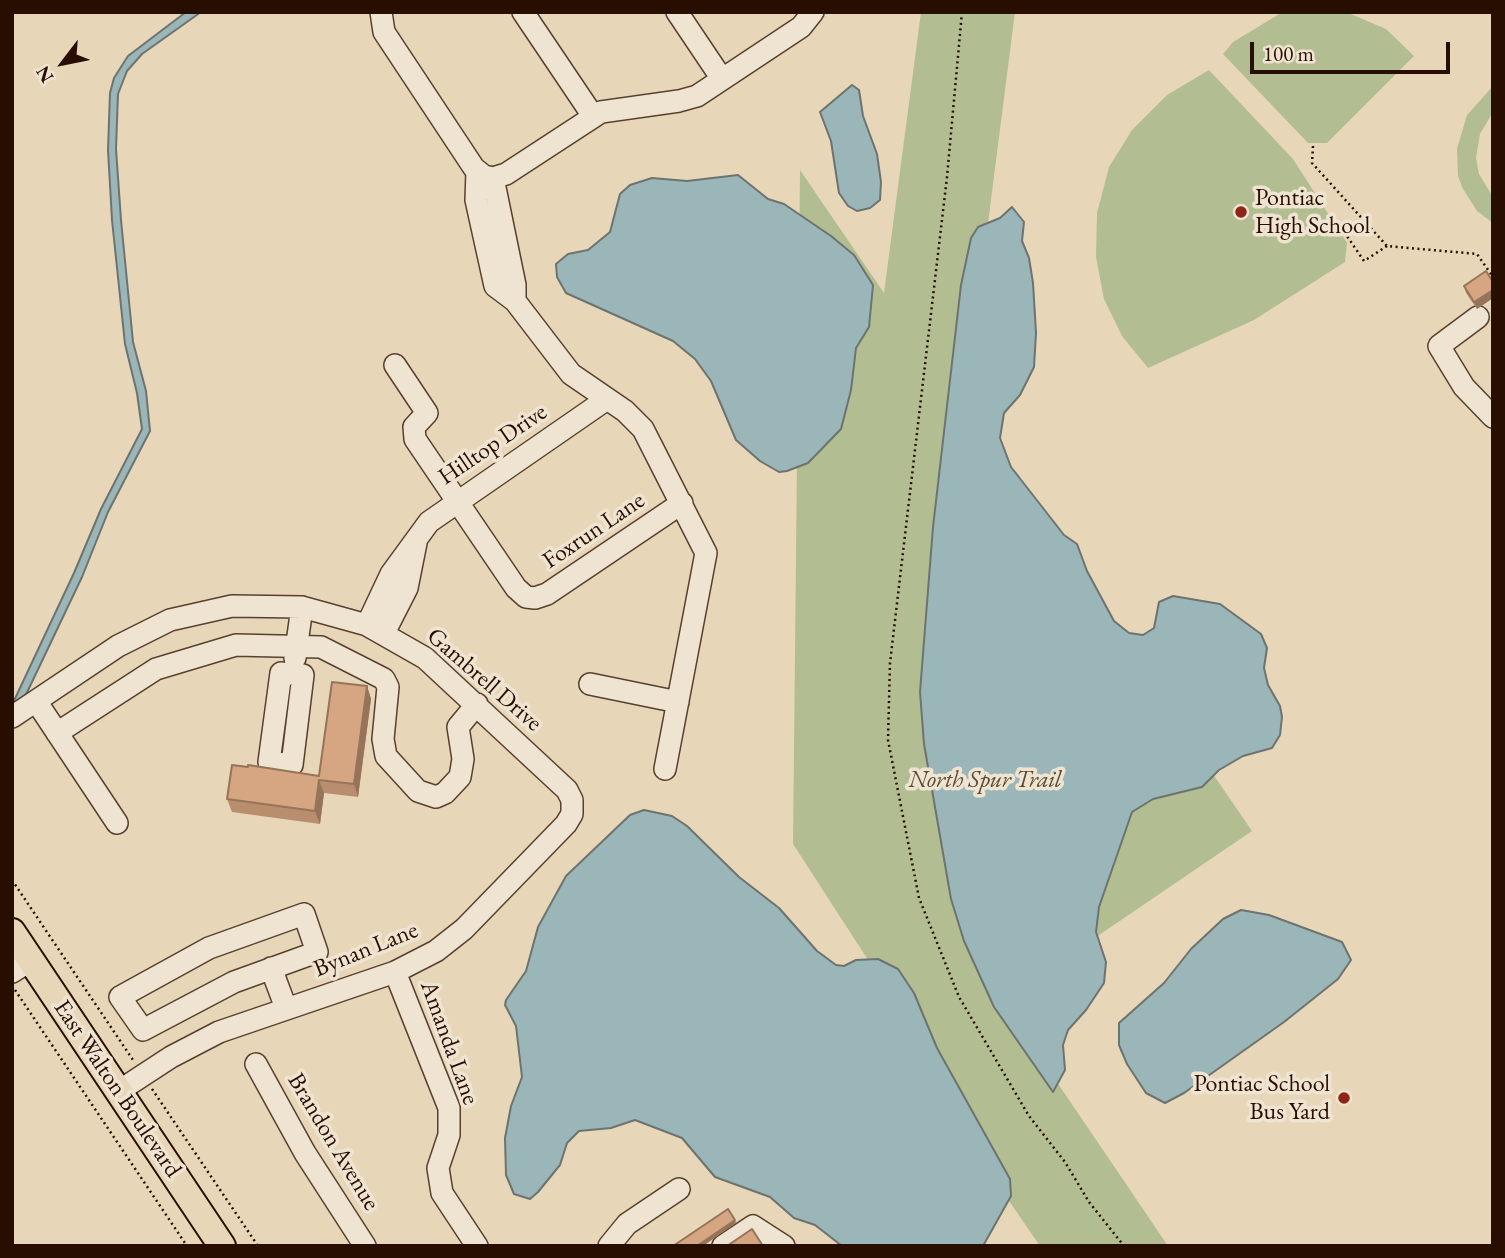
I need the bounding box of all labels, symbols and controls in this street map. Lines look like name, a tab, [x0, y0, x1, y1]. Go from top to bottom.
north arrow	[28, 28, 98, 98]
scale bar	[1253, 28, 1452, 72]
text: 100 m	[1263, 40, 1314, 67]
text: N	[30, 61, 59, 88]
place label: Pontiac High School	[1255, 184, 1370, 240]
marker: Pontiac High School	[1233, 204, 1249, 220]
street label: Hilltop Drive	[433, 398, 553, 492]
street label: Foxrun Lane	[538, 486, 650, 576]
street label: Gambrell Drive	[421, 622, 547, 738]
park label: North Spur Trail	[908, 766, 1062, 794]
street label: Bynan Lane	[310, 916, 422, 984]
street label: Amanda Lane	[413, 977, 485, 1109]
street label: East Walton Boulevard	[47, 995, 187, 1183]
street label: Brandon Avenue	[281, 1068, 385, 1216]
place label: Pontiac School Bus Yard	[1193, 1070, 1330, 1126]
marker: Pontiac School Bus Yard	[1336, 1090, 1352, 1106]

